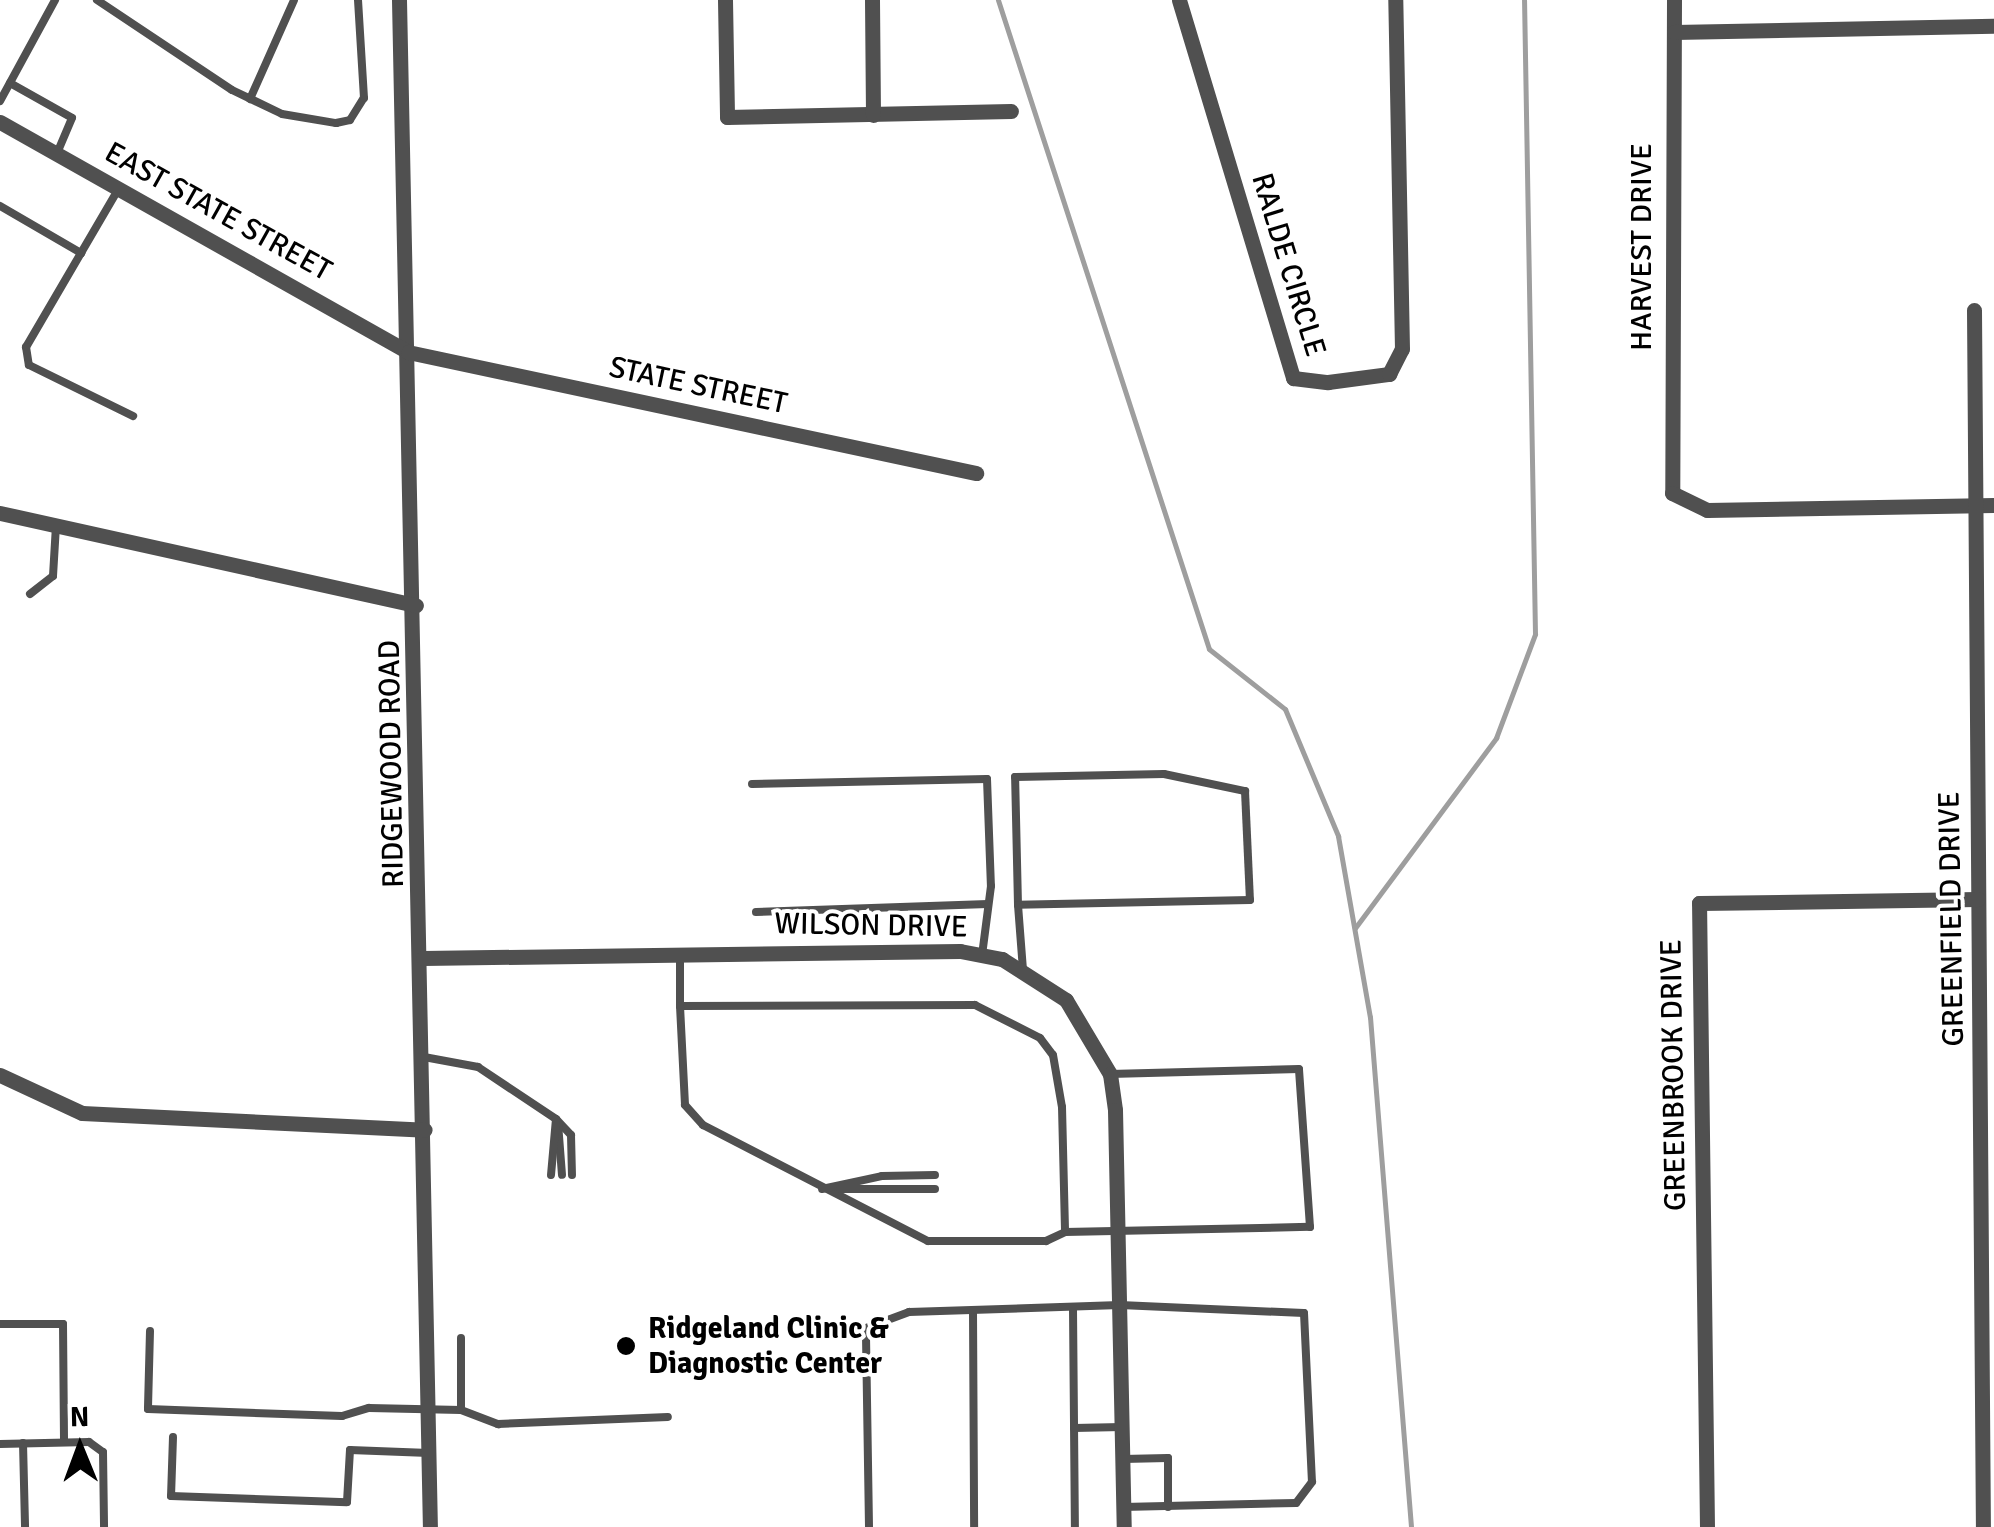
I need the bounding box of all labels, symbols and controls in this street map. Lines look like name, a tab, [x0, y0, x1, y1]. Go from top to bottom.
street label: EAST STATE STREET	[98, 135, 338, 289]
street label: HARVEST DRIVE	[1624, 143, 1660, 351]
street label: RALDE CIRCLE	[1243, 169, 1333, 361]
street label: STATE STREET	[606, 350, 790, 422]
street label: RIDGEWOOD ROAD	[372, 640, 412, 888]
street label: GREENFIELD DRIVE	[1932, 791, 1972, 1047]
street label: WILSON DRIVE	[774, 906, 968, 946]
street label: GREENBROOK DRIVE	[1654, 939, 1694, 1211]
place label: Ridgeland Clinic & Diagnostic Center	[648, 1311, 889, 1382]
marker: Ridgeland Clinic & Diagnostic Center	[613, 1333, 639, 1359]
north arrow	[30, 1397, 130, 1497]
text: N	[69, 1400, 90, 1434]

